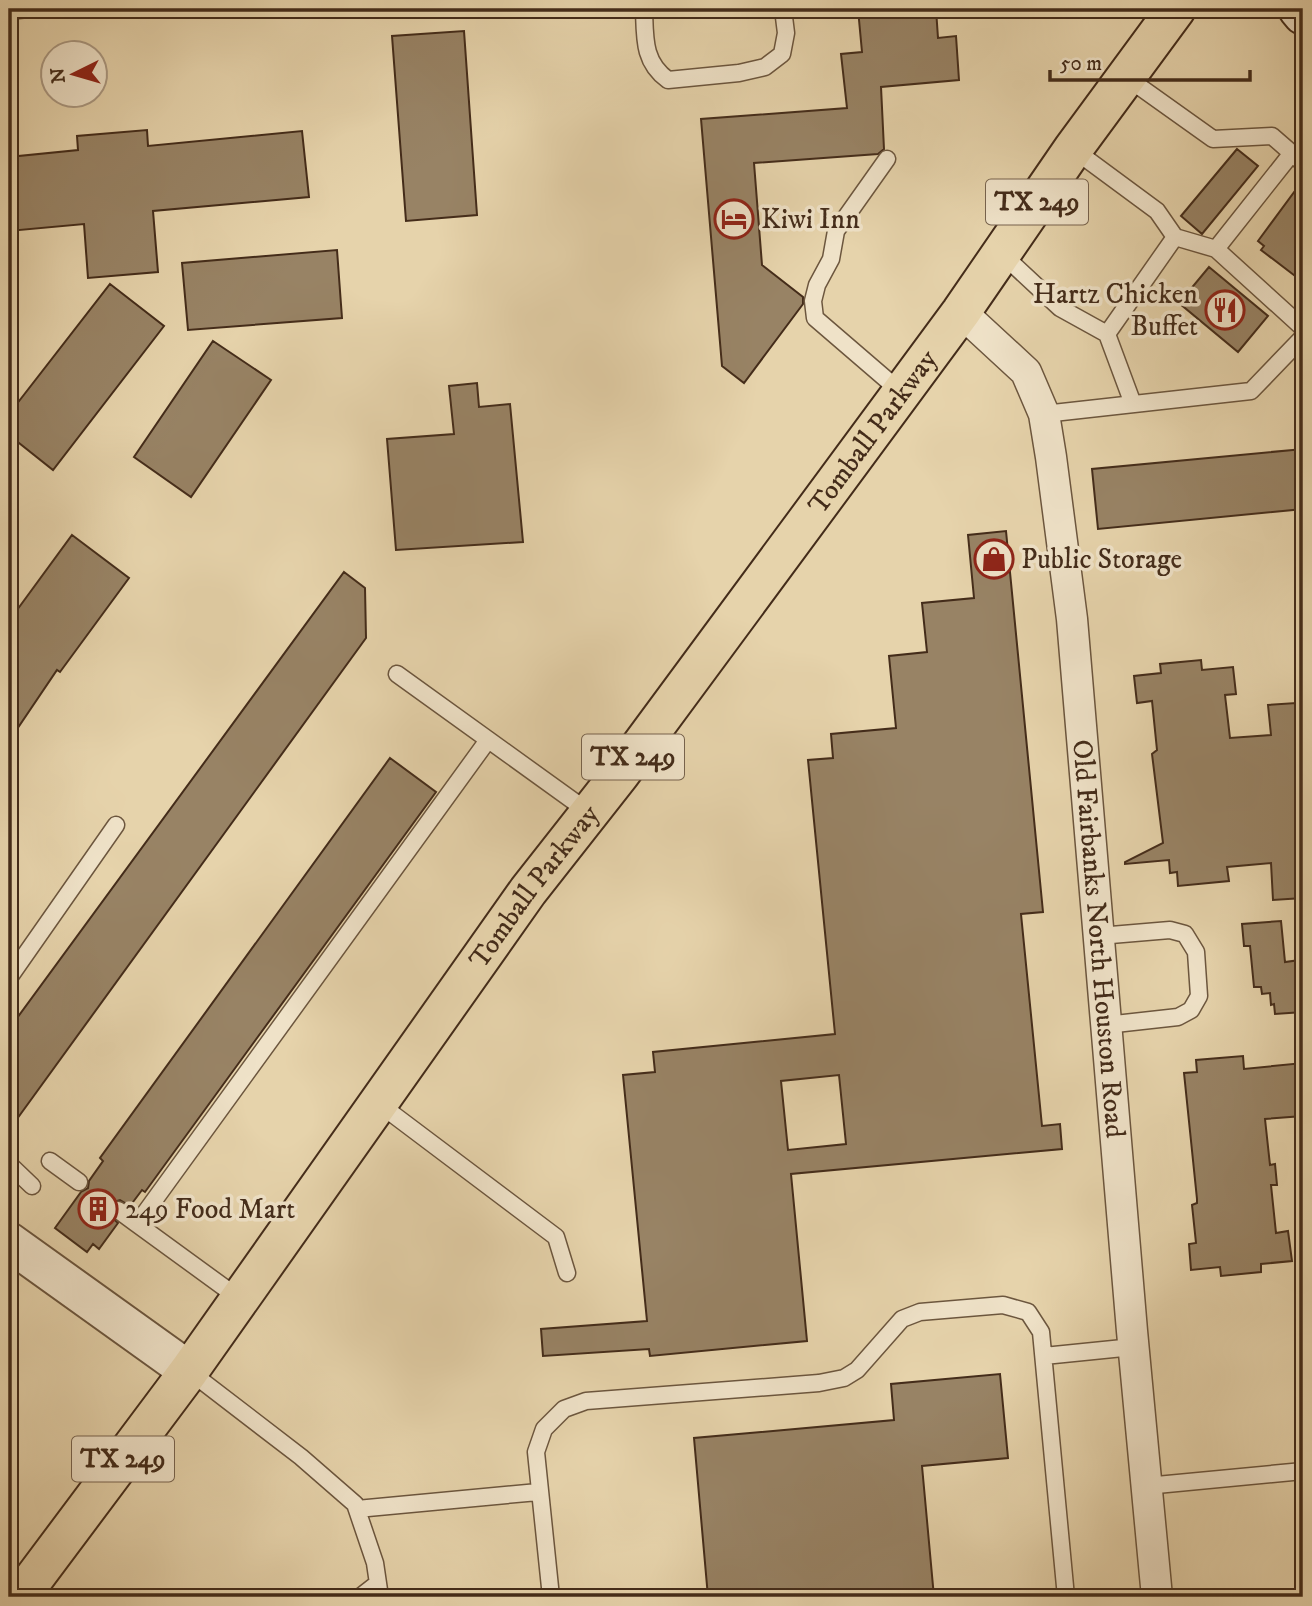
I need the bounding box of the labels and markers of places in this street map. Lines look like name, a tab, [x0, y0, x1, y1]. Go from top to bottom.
hotel icon: Kiwi Inn	[713, 198, 755, 240]
place label: Kiwi Inn	[761, 202, 860, 237]
place label: Hartz Chicken Buffet	[1033, 277, 1198, 344]
restaurant icon: Hartz Chicken Buffet	[1204, 289, 1246, 331]
shop icon: Public Storage	[973, 538, 1015, 580]
place label: Public Storage	[1021, 542, 1182, 577]
building icon: 249 Food Mart	[77, 1188, 119, 1230]
place label: 249 Food Mart	[125, 1192, 295, 1227]

